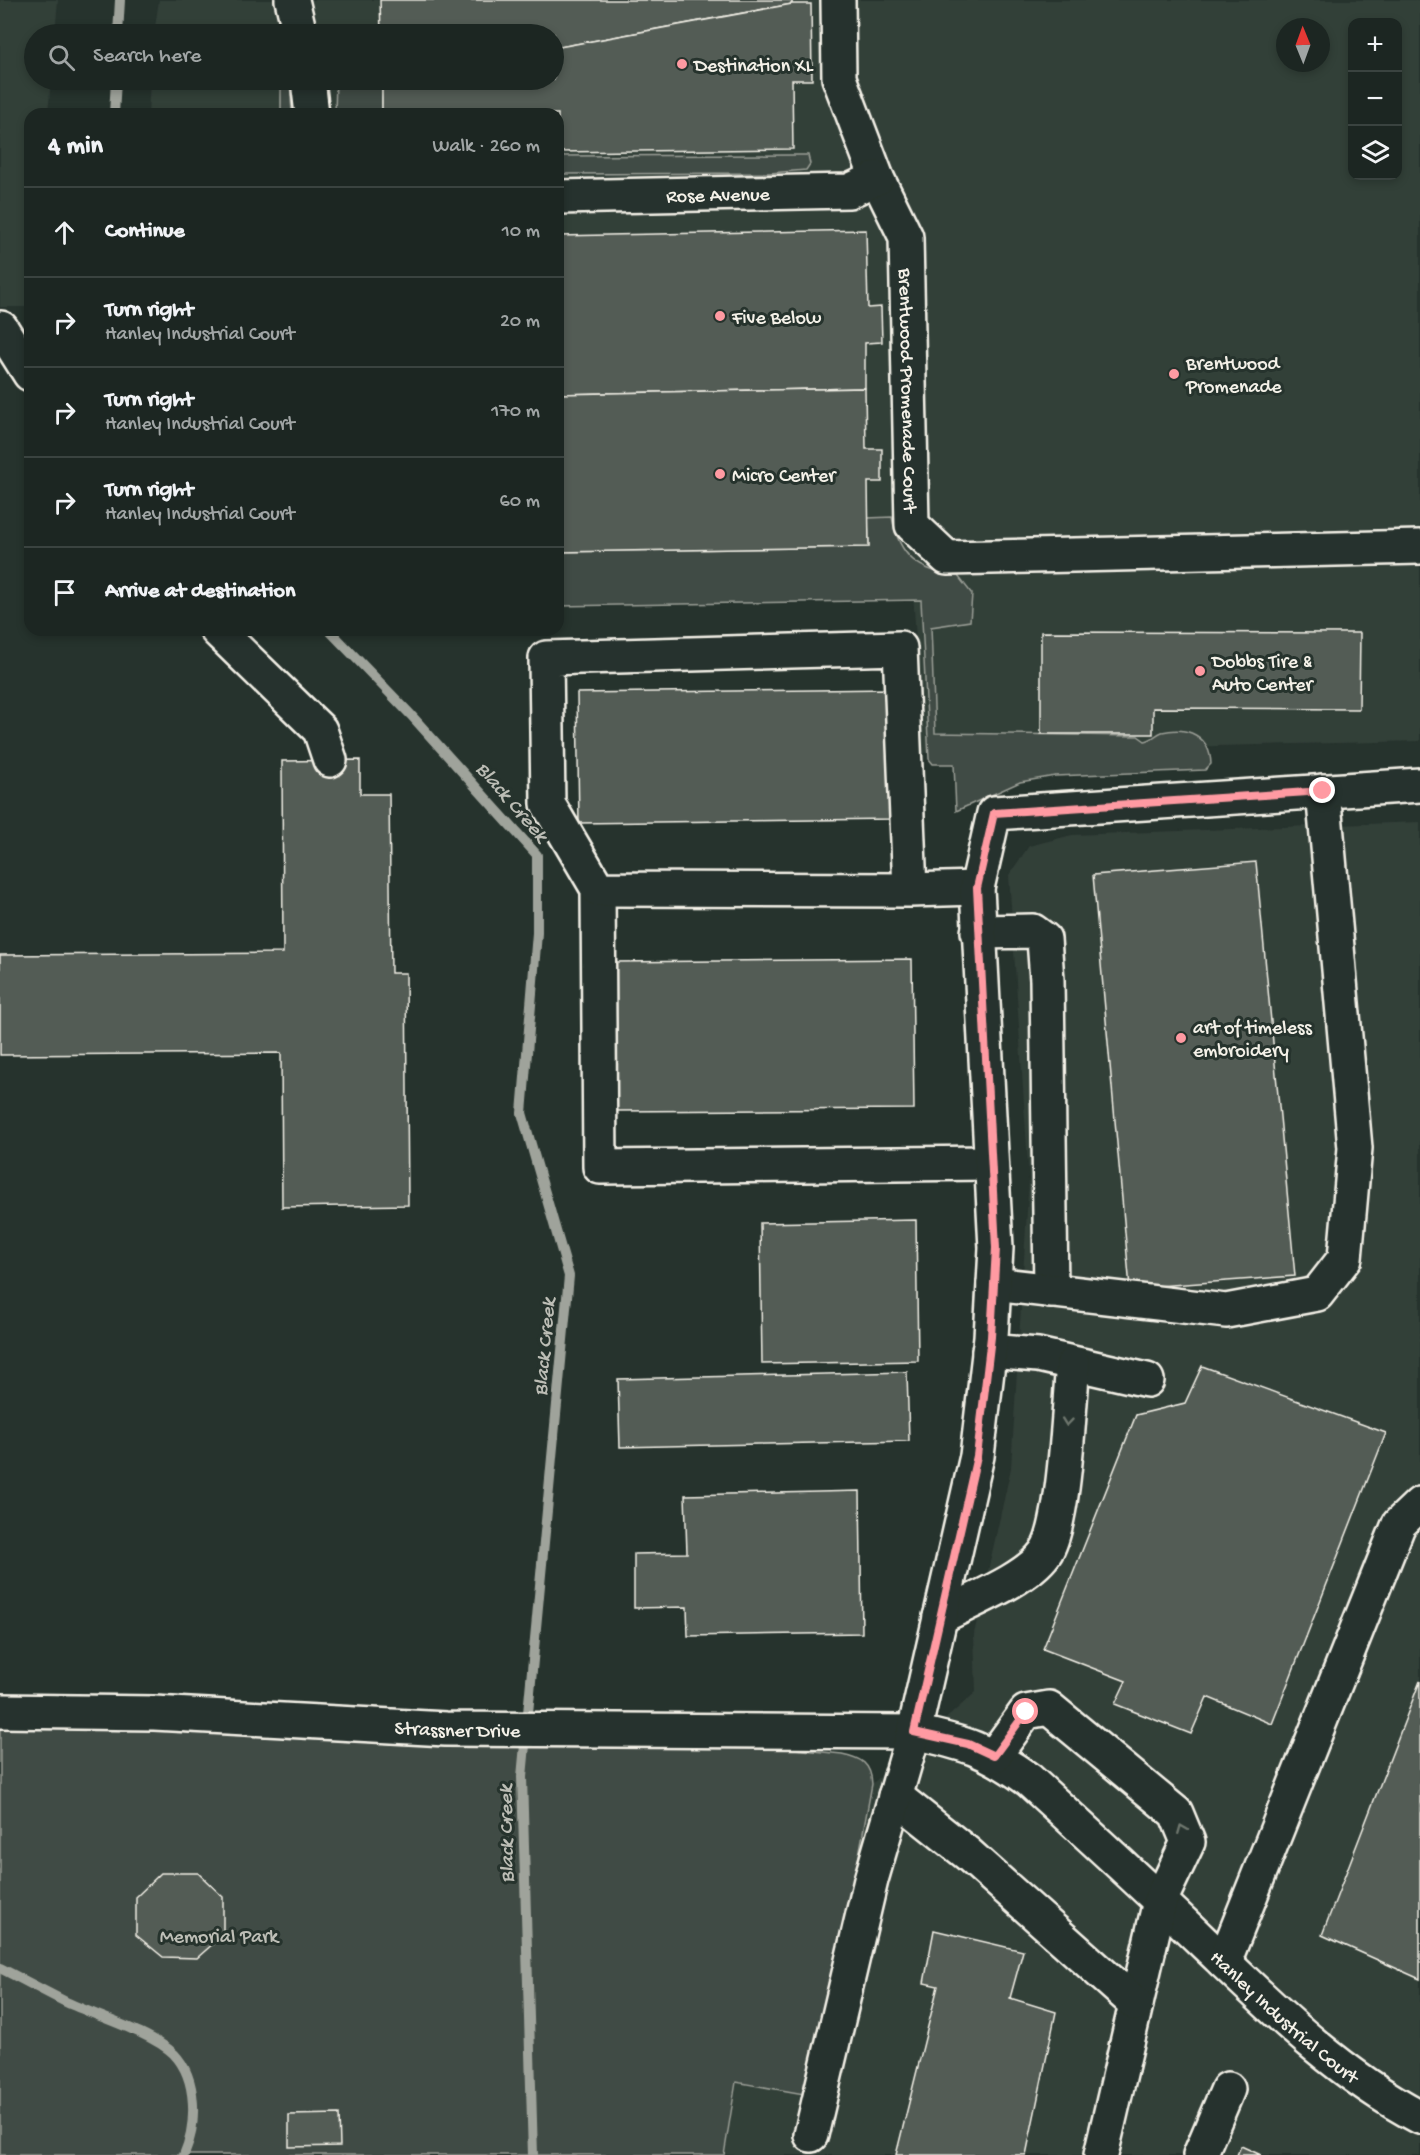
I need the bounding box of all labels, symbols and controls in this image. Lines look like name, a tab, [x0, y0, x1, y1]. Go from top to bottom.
north arrow	[1276, 18, 1330, 72]
map controls	[1348, 18, 1402, 180]
button: +	[1348, 18, 1402, 72]
search box	[24, 24, 564, 90]
icon: search	[45, 41, 78, 74]
text: Search here	[93, 44, 201, 70]
place label: Destination XL	[692, 56, 814, 79]
marker: Destination XL	[675, 57, 689, 71]
button: −	[1348, 72, 1402, 126]
button: layers	[1348, 126, 1402, 180]
text: 4 min	[48, 132, 103, 163]
text: Walk · 260 m	[433, 136, 540, 159]
street label: Rose Avenue	[666, 185, 771, 210]
icon: ahead	[48, 216, 81, 249]
text: Continue	[105, 219, 185, 245]
text: 10 m	[502, 221, 540, 244]
street label: Brentwood Promenade Court	[892, 267, 920, 515]
text: Turn right	[105, 298, 193, 324]
icon: right	[48, 306, 81, 339]
place label: Five Below	[731, 308, 822, 331]
marker: Five Below	[713, 309, 727, 323]
text: 20 m	[500, 311, 540, 334]
text: Hanley Industrial Court	[105, 324, 295, 347]
place label: Brentwood Promenade	[1185, 354, 1282, 400]
marker: Brentwood Promenade	[1167, 367, 1181, 381]
text: Turn right	[105, 388, 193, 414]
icon: right	[48, 396, 81, 429]
text: 170 m	[491, 401, 540, 424]
text: Hanley Industrial Court	[105, 414, 295, 437]
place label: Micro Center	[732, 466, 837, 489]
marker: Micro Center	[713, 467, 727, 481]
text: Turn right	[105, 478, 193, 504]
icon: right	[48, 486, 81, 519]
text: 60 m	[500, 491, 540, 514]
text: Hanley Industrial Court	[105, 504, 295, 527]
icon: arrive	[48, 576, 81, 609]
text: Arrive at destination	[105, 579, 295, 605]
place label: Dobbs Tire & Auto Center	[1210, 652, 1315, 698]
marker: Dobbs Tire & Auto Center	[1193, 664, 1207, 678]
water label: Black Creek	[469, 758, 554, 851]
route end	[1309, 777, 1335, 803]
place label: art of timeless embroidery	[1193, 1018, 1312, 1064]
marker: art of timeless embroidery	[1174, 1031, 1188, 1045]
water label: Black Creek	[530, 1295, 563, 1397]
one-way arrow	[1061, 1418, 1074, 1427]
route start	[1012, 1698, 1038, 1724]
street label: Strassner Drive	[394, 1718, 521, 1744]
water label: Black Creek	[495, 1782, 522, 1883]
one-way arrow	[1177, 1824, 1189, 1835]
park label: Memorial Park	[160, 1927, 280, 1950]
street label: Hanley Industrial Court	[1204, 1947, 1363, 2091]

